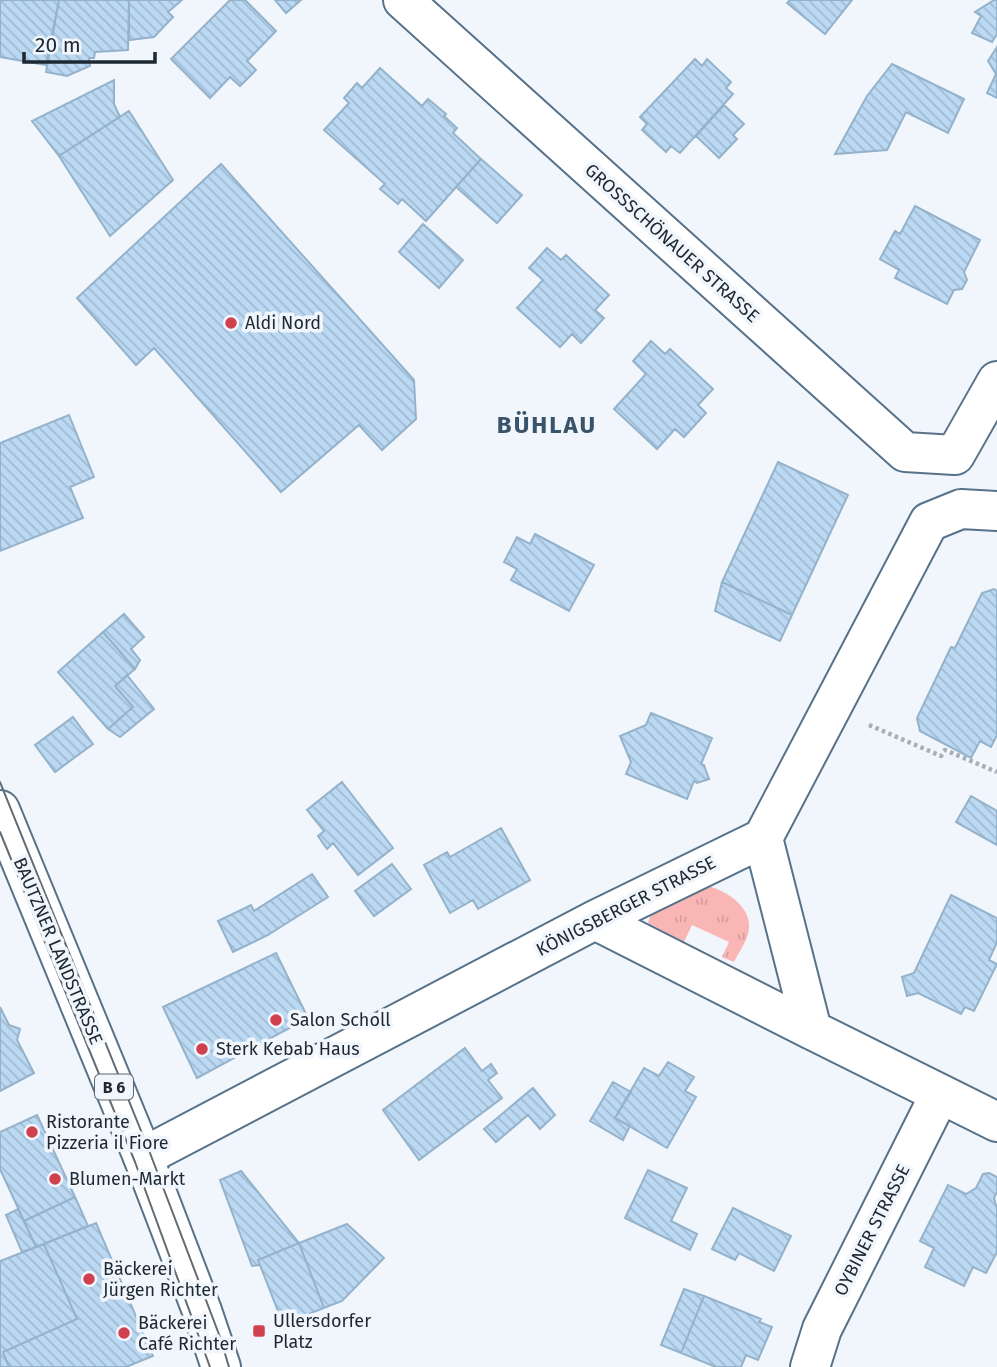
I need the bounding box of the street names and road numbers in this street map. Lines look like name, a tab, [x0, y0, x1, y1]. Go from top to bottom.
street label: GROSSSCHÖNAUER STRASSE	[580, 159, 764, 327]
street label: KÖNIGSBERGER STRASSE	[533, 851, 719, 961]
street label: BAUTZNER LANDSTRASSE	[9, 854, 107, 1048]
road number: B 6	[95, 1074, 133, 1100]
street label: OYBINER STRASSE	[829, 1161, 915, 1299]

